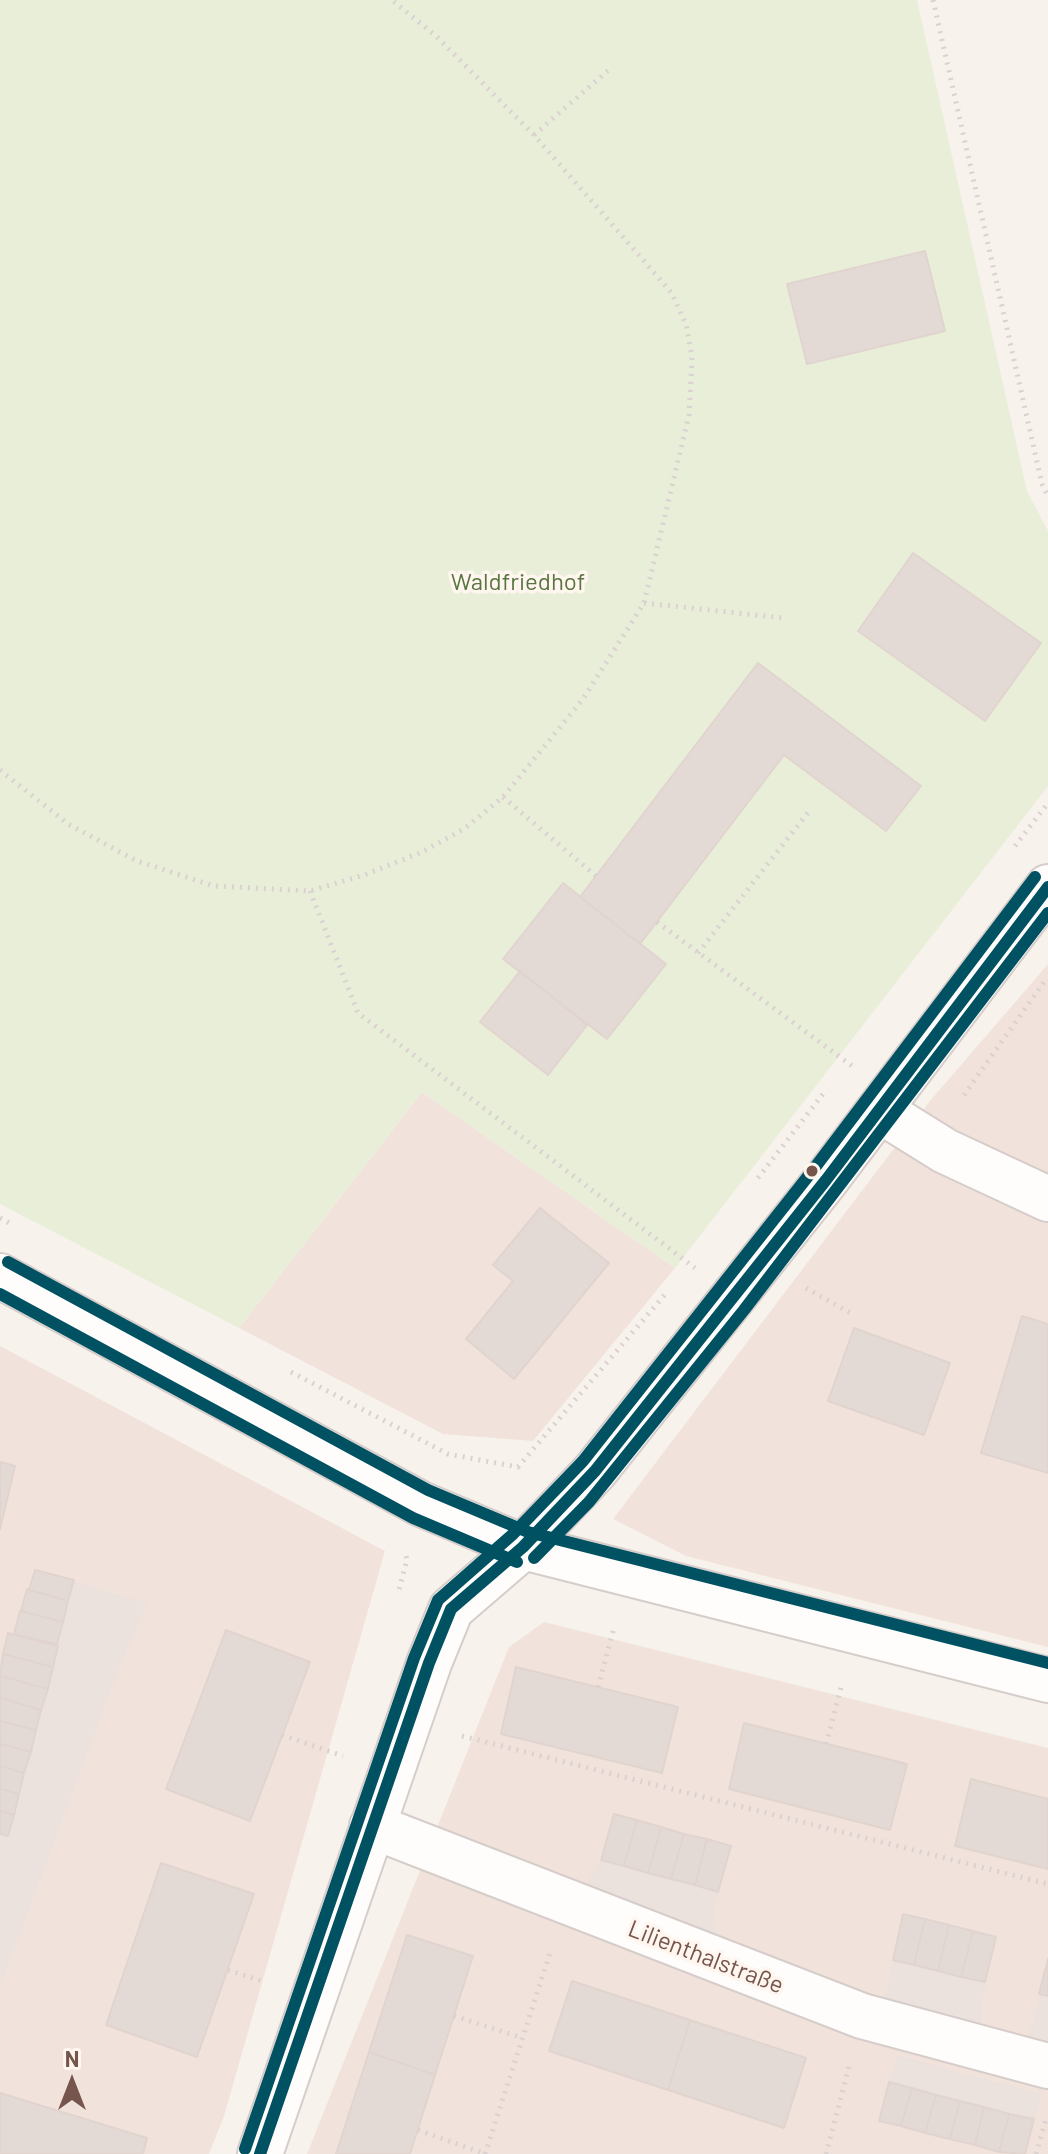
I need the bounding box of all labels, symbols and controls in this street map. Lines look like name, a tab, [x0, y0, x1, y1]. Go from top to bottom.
park label: Waldfriedhof	[451, 568, 585, 596]
unlabelled marker	[804, 1163, 820, 1179]
street label: Lilienthalstraße	[624, 1914, 788, 2000]
north arrow	[32, 2042, 112, 2122]
text: N	[65, 2045, 79, 2071]

